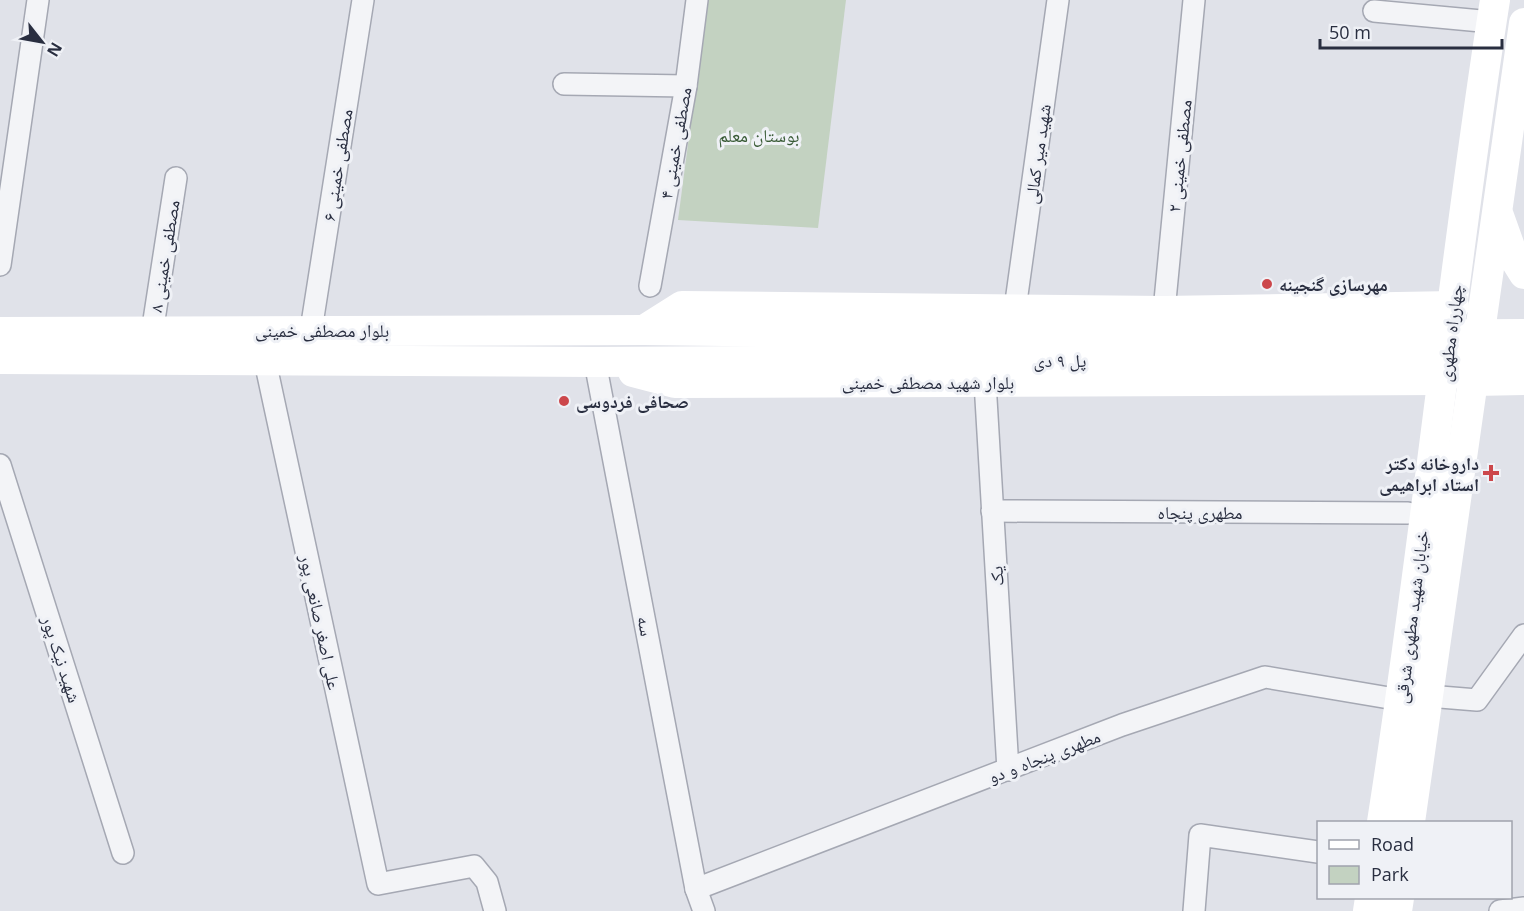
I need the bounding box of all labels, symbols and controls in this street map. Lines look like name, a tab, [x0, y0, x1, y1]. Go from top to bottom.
north arrow	[12, 12, 72, 72]
scale bar	[1320, 12, 1502, 50]
text: 50 m	[1329, 20, 1371, 44]
text: N	[42, 38, 68, 61]
street label: مصطفی خمینی ۴	[653, 85, 697, 201]
street label: مصطفی خمینی ۲	[1161, 98, 1197, 214]
street label: شهید میر کمالی	[1018, 102, 1056, 206]
street label: مصطفی خمینی ۶	[316, 107, 358, 223]
park label: بوستان معلم	[718, 123, 800, 148]
street label: مصطفی خمینی ۸	[143, 198, 185, 314]
place label: مهرسازی گنجینه	[1279, 272, 1388, 296]
marker: مهرسازی گنجینه	[1260, 277, 1274, 291]
street label: چهارراه مطهری	[1432, 283, 1468, 383]
street label: بلوار مصطفی خمینی	[255, 318, 389, 342]
street label: پل ۹ دی	[1034, 348, 1086, 372]
street label: بلوار شهید مصطفی خمینی	[842, 370, 1014, 394]
place label: صحافی فردوسی	[576, 389, 689, 413]
marker: صحافی فردوسی	[557, 394, 571, 408]
place label: داروخانه دکتر استاد ابراهیمی	[1379, 451, 1479, 496]
marker: داروخانه دکتر استاد ابراهیمی	[1484, 466, 1498, 480]
street label: مطهری پنجاه	[1158, 500, 1242, 524]
street label: خیابان شهید مطهری شرقی	[1388, 529, 1434, 705]
street label: علی اصغر صانعی پور	[295, 551, 347, 692]
street label: یک	[983, 565, 1009, 587]
street label: شهید نیک پور	[36, 612, 87, 706]
street label: سه	[632, 614, 660, 638]
street label: مطهری پنجاه و دو	[984, 724, 1104, 789]
legend	[1317, 821, 1512, 899]
text: Road	[1371, 832, 1414, 856]
text: Park	[1371, 862, 1409, 886]

